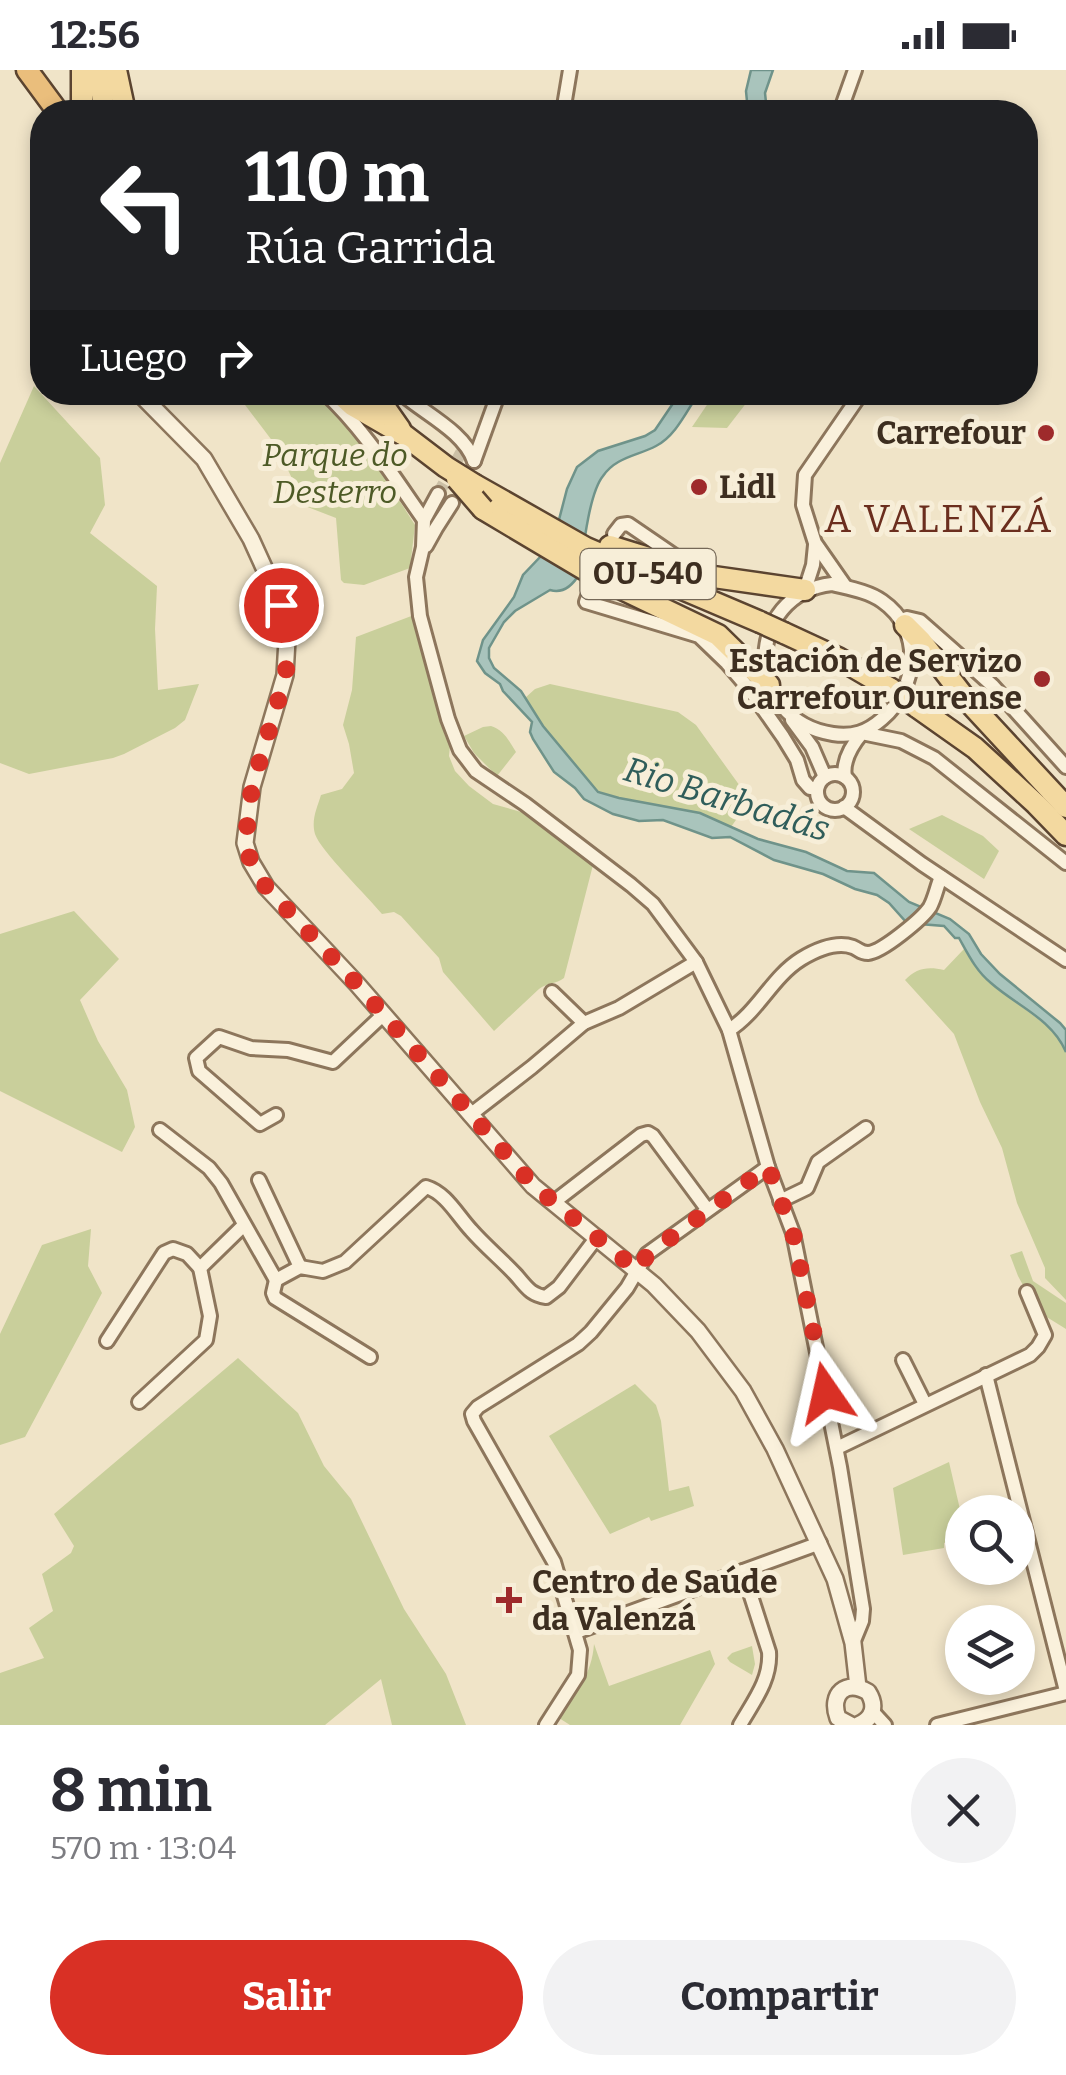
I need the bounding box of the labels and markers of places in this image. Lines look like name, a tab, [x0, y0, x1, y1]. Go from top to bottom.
place label: Carrefour	[876, 414, 1026, 452]
marker: Carrefour	[1035, 422, 1057, 444]
place label: Lidl	[719, 468, 776, 506]
marker: Lidl	[688, 476, 710, 498]
pin	[239, 563, 324, 648]
place label: Estación de Servizo Carrefour Ourense	[729, 642, 1022, 717]
marker: Estación de Servizo Carrefour Ourense	[1031, 668, 1053, 690]
place label: Centro de Saúde da Valenzá	[532, 1563, 778, 1638]
marker: Centro de Saúde da Valenzá	[496, 1587, 522, 1613]

